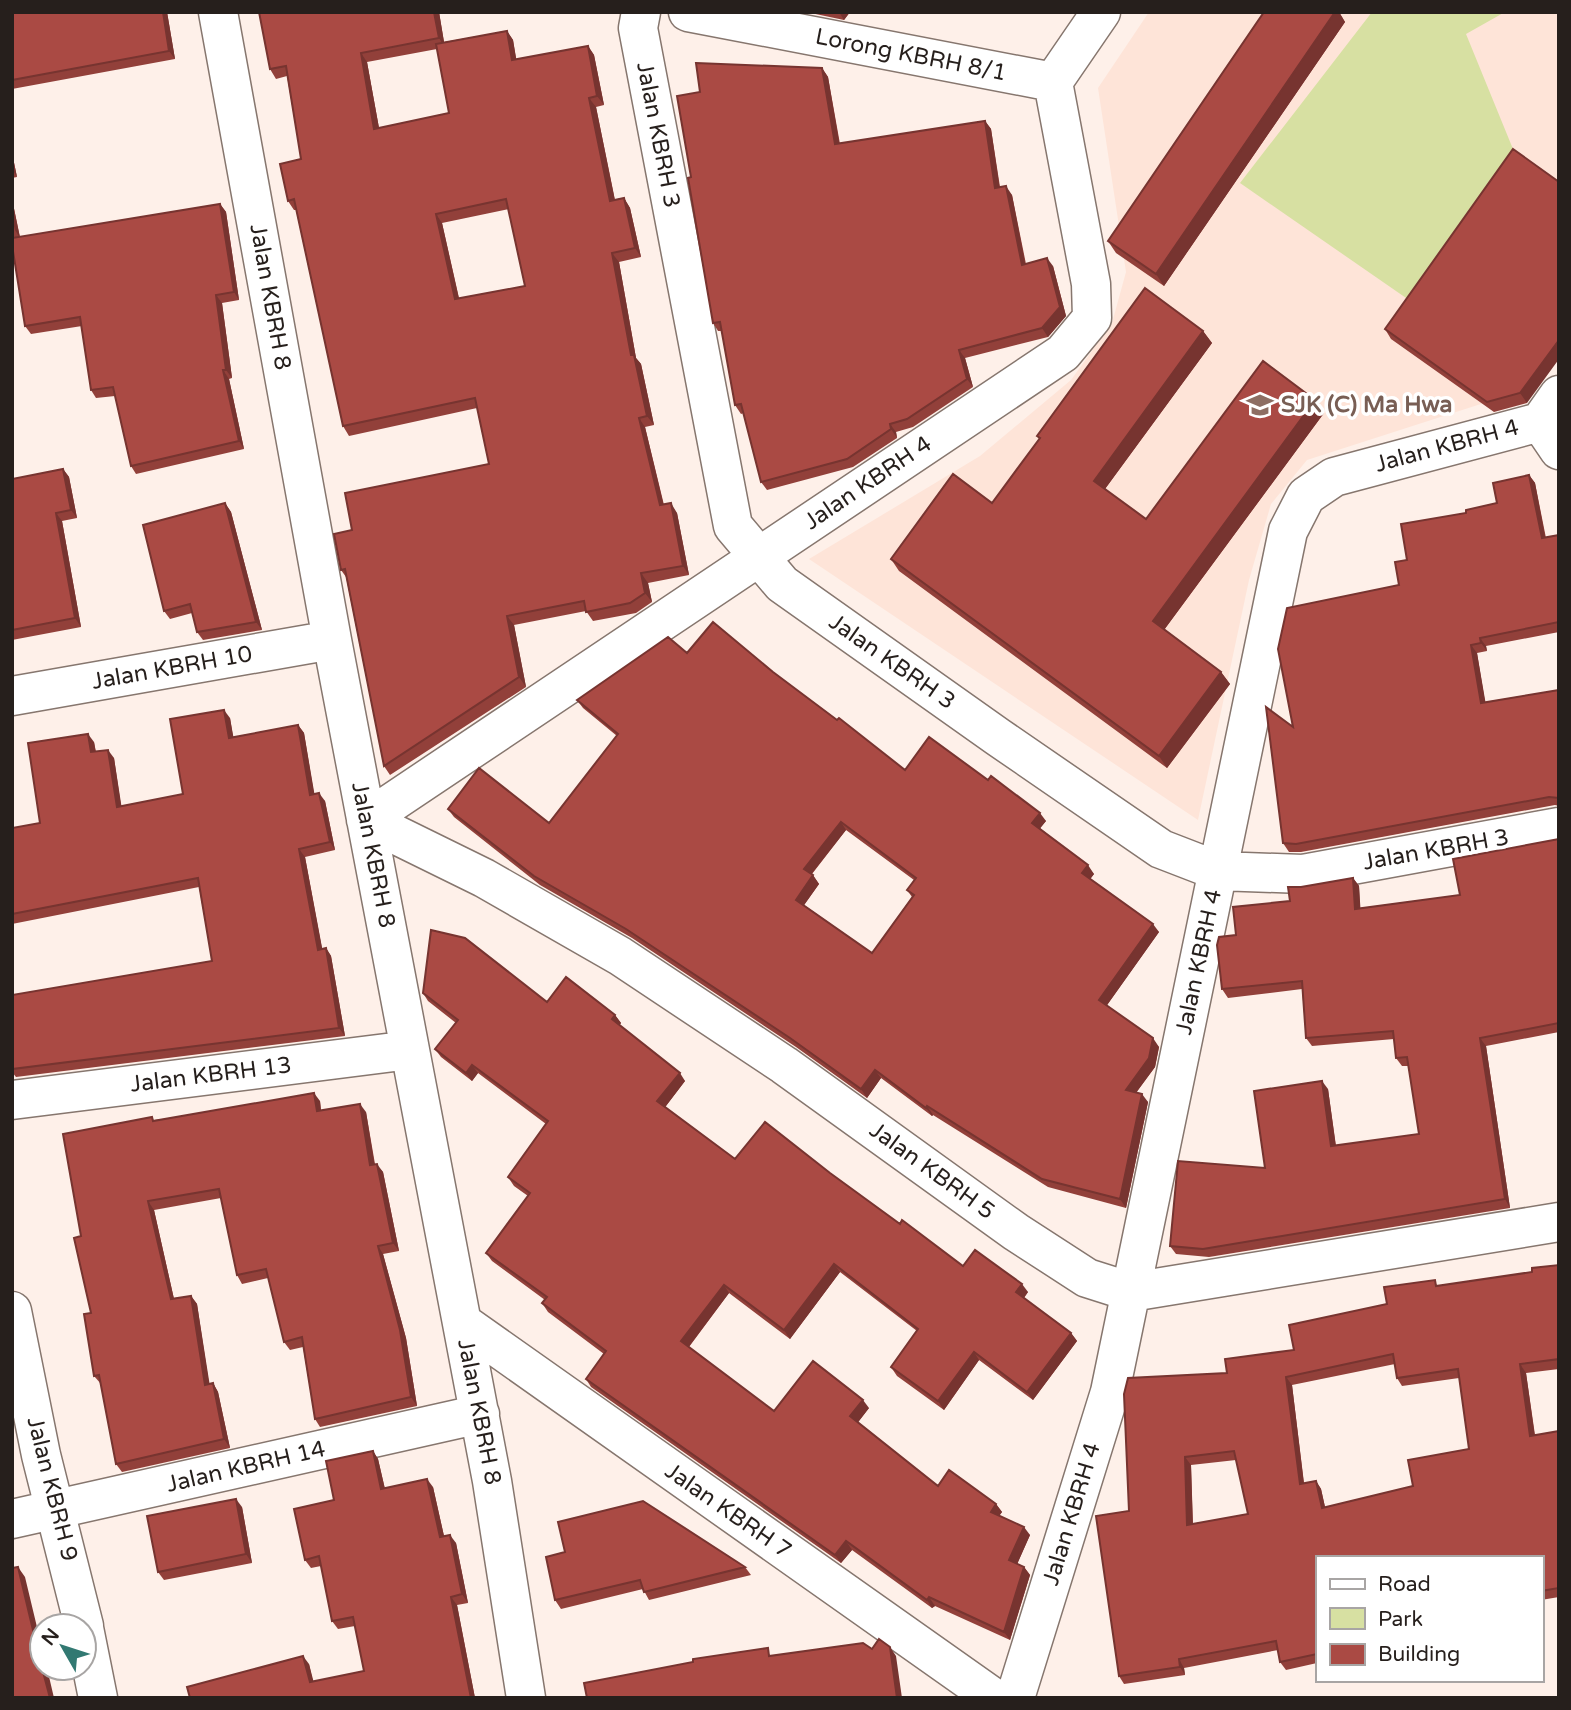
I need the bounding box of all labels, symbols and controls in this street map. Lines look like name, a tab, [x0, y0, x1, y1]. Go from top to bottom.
street label: Lorong KBRH 8/1	[813, 23, 1009, 87]
street label: Jalan KBRH 3	[630, 60, 686, 210]
street label: Jalan KBRH 8	[243, 222, 297, 372]
school or university icon: SJK (C) Ma Hwa	[1245, 390, 1275, 420]
place label: SJK (C) Ma Hwa	[1281, 391, 1452, 419]
street label: Jalan KBRH 4	[1372, 413, 1522, 479]
street label: Jalan KBRH 4	[799, 430, 937, 536]
street label: Jalan KBRH 3	[823, 608, 961, 716]
street label: Jalan KBRH 10	[90, 640, 254, 696]
street label: Jalan KBRH 8	[345, 780, 401, 930]
street label: Jalan KBRH 3	[1361, 823, 1511, 877]
street label: Jalan KBRH 4	[1170, 887, 1228, 1037]
street label: Jalan KBRH 13	[129, 1051, 293, 1099]
street label: Jalan KBRH 5	[864, 1116, 1000, 1226]
street label: Jalan KBRH 8	[451, 1337, 507, 1487]
street label: Jalan KBRH 9	[21, 1414, 83, 1564]
street label: Jalan KBRH 14	[164, 1435, 328, 1499]
street label: Jalan KBRH 4	[1037, 1439, 1107, 1589]
street label: Jalan KBRH 7	[659, 1457, 797, 1565]
legend	[1316, 1556, 1543, 1682]
text: Road	[1378, 1572, 1431, 1597]
text: Park	[1378, 1607, 1423, 1632]
north arrow	[28, 1612, 98, 1682]
text: N	[37, 1624, 64, 1650]
text: Building	[1378, 1642, 1460, 1667]

